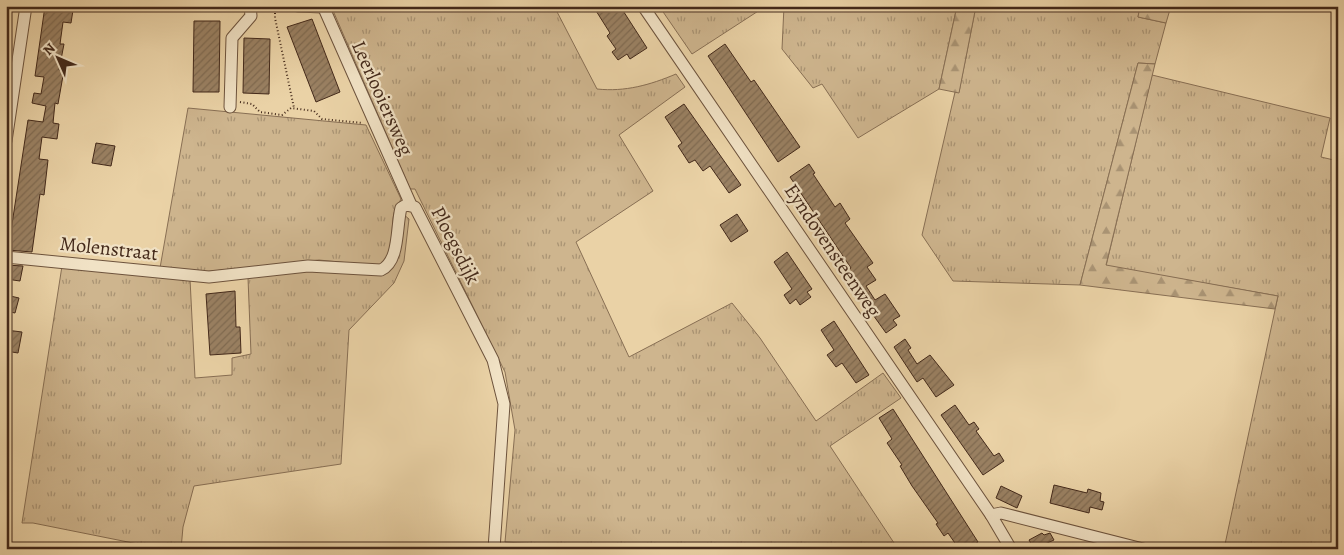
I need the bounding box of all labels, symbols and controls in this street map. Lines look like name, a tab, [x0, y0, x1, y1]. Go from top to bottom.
north arrow	[32, 32, 82, 82]
street label: Leerlooiersweg	[345, 36, 420, 160]
text: N	[39, 39, 59, 59]
street label: Eyndovensteenweg	[778, 178, 887, 322]
street label: Ploegsdijk	[424, 202, 487, 289]
street label: Molenstraat	[58, 230, 160, 267]

